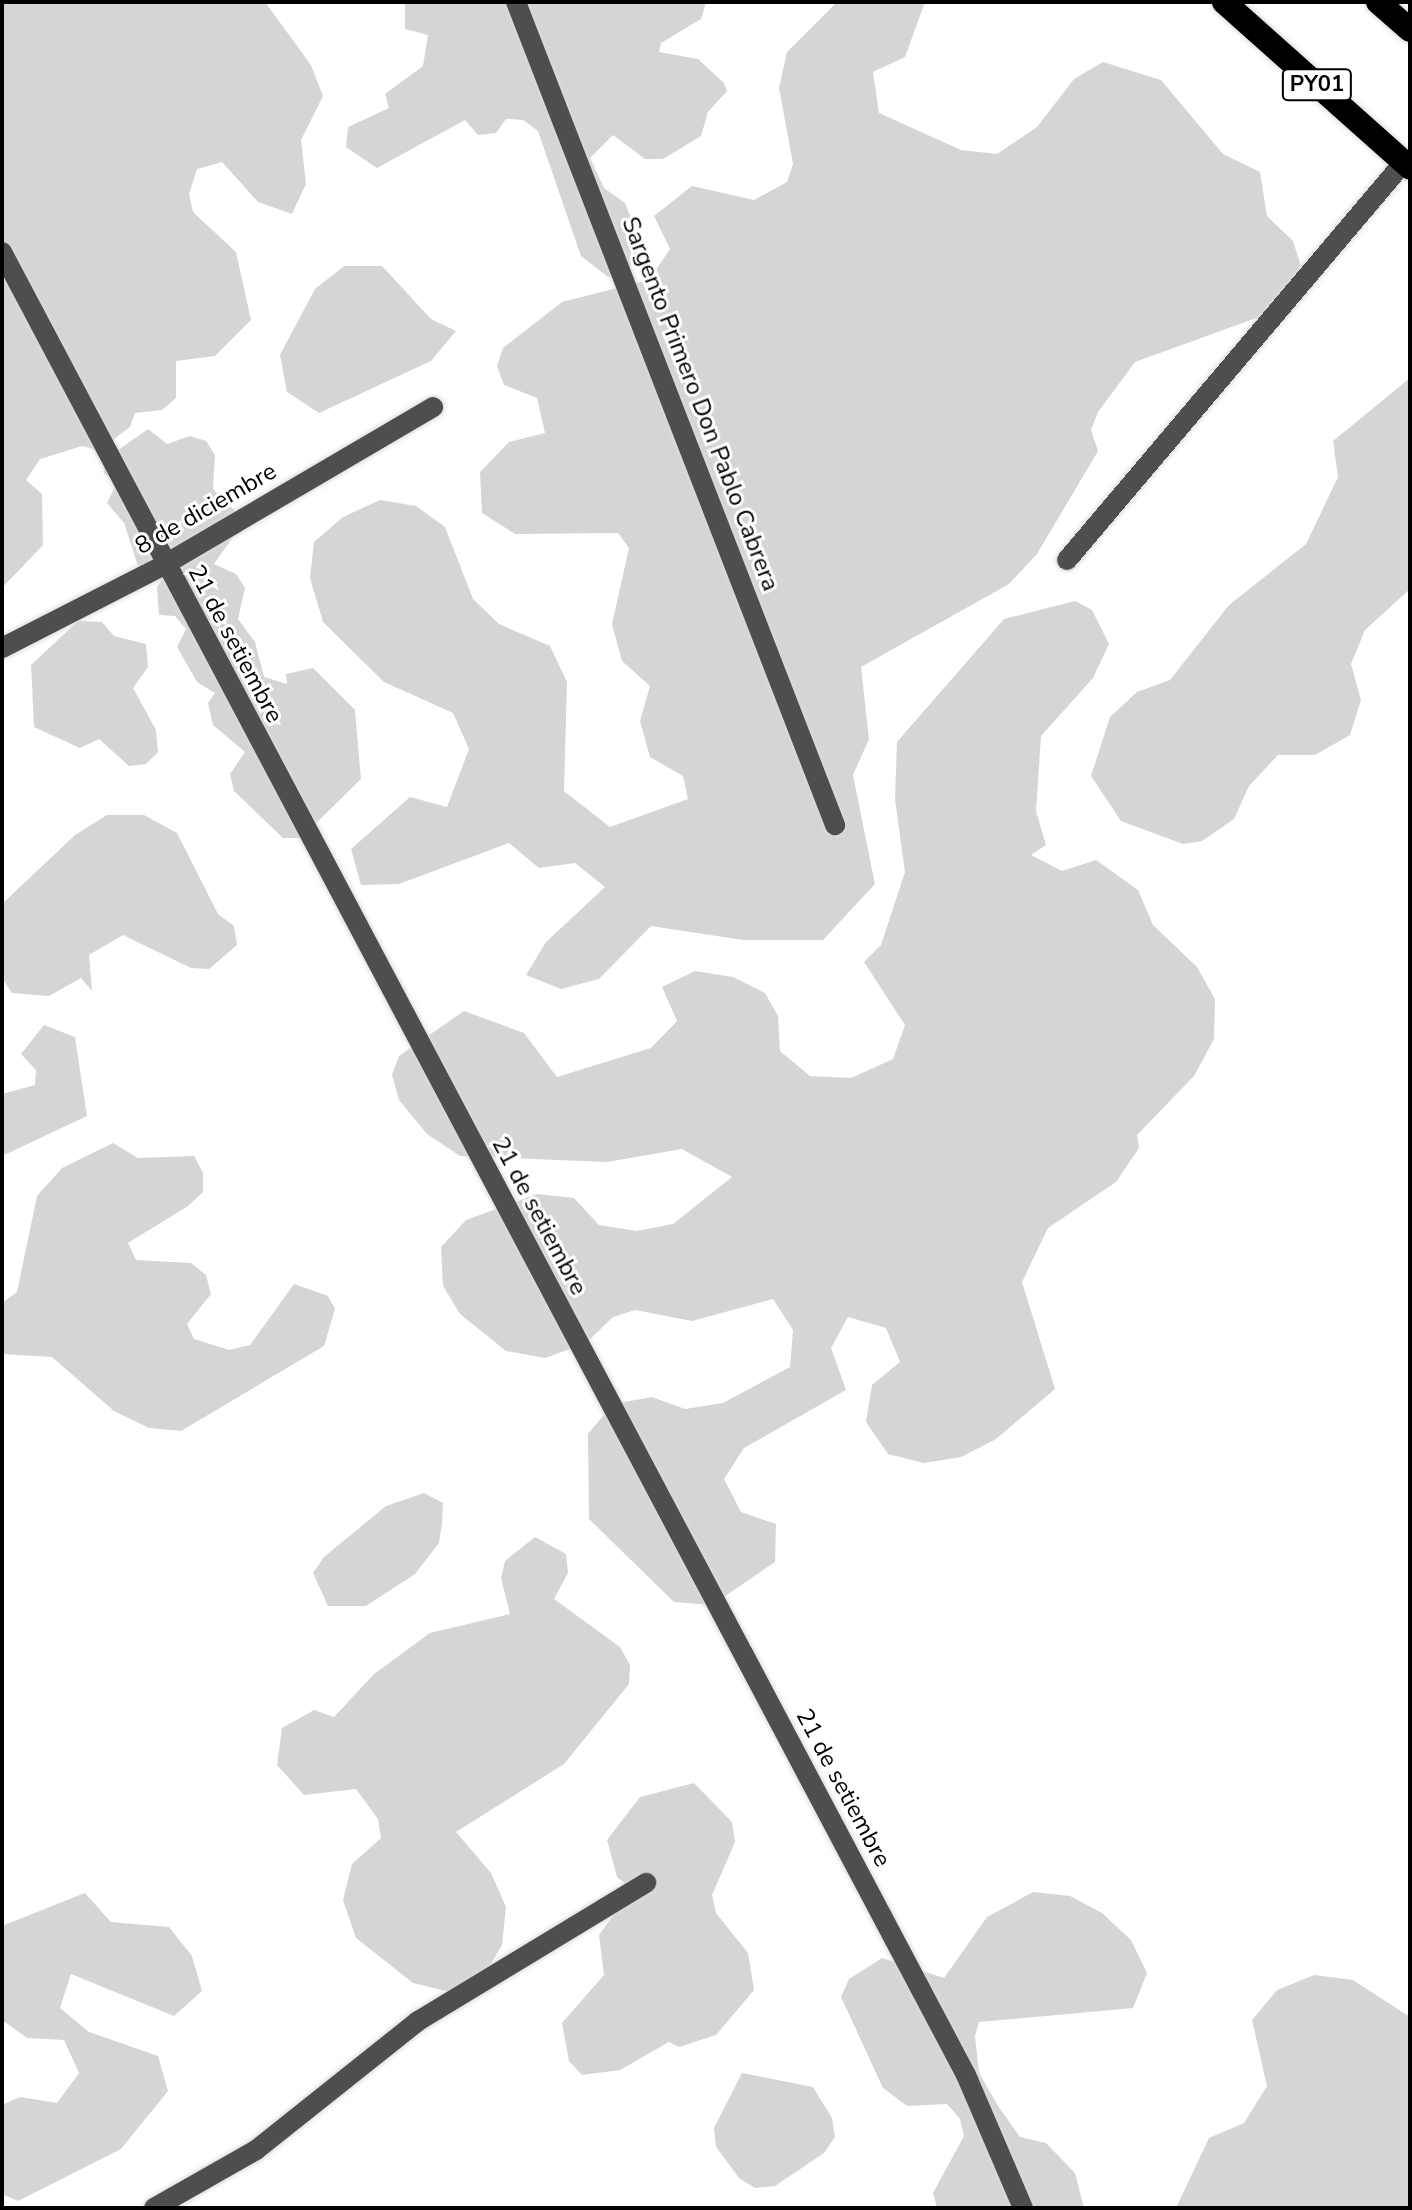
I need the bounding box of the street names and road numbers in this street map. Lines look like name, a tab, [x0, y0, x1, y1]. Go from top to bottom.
road number: PY01	[1281, 67, 1353, 103]
street label: Sargento Primero Don Pablo Cabrera	[615, 213, 785, 595]
street label: 8 de diciembre	[130, 457, 282, 561]
street label: 21 de setiembre	[181, 560, 289, 728]
street label: 21 de setiembre	[485, 1132, 593, 1300]
street label: 21 de setiembre	[789, 1704, 897, 1872]

